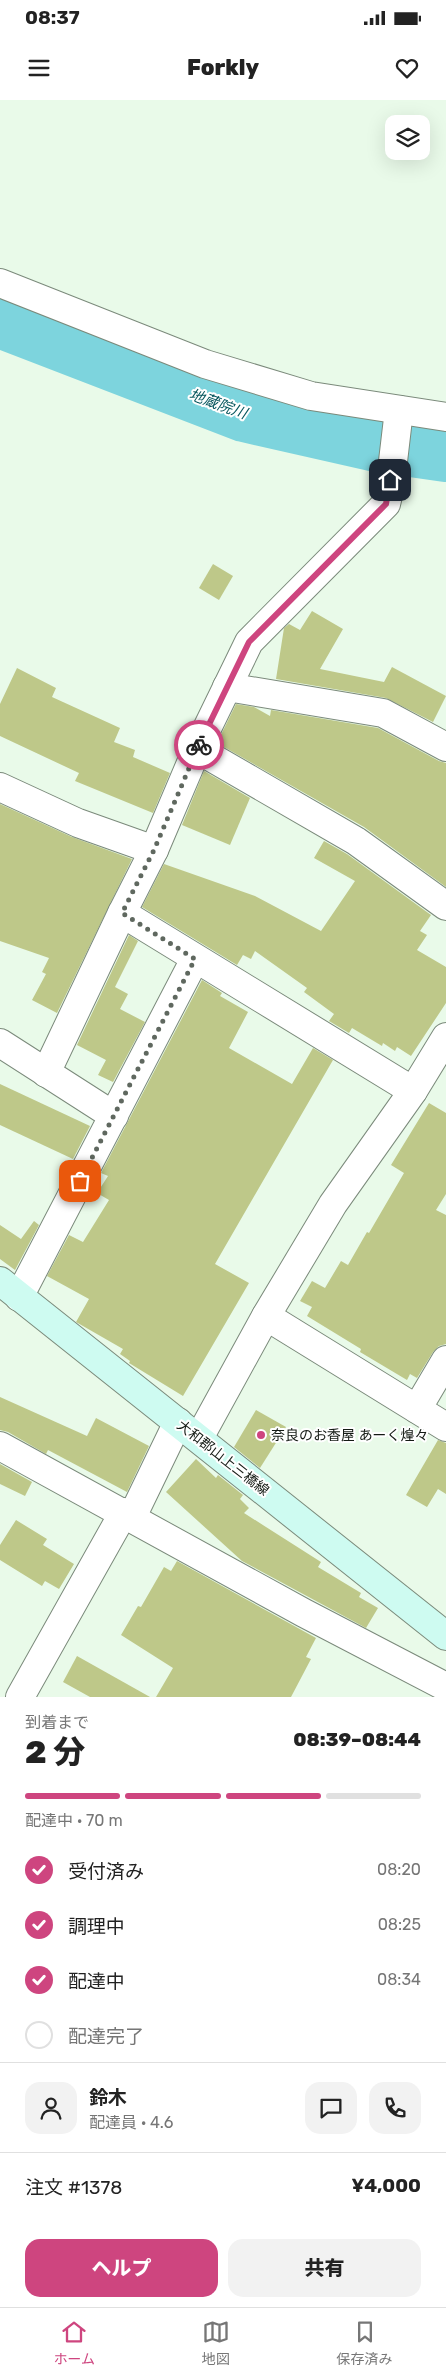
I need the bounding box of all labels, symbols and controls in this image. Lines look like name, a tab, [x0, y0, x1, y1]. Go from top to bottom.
text: 08:37	[25, 6, 80, 29]
icon: menu	[25, 54, 53, 82]
text: Forkly	[187, 54, 259, 81]
icon: heart	[393, 54, 421, 82]
map controls	[385, 115, 430, 160]
button: layers	[385, 115, 430, 160]
water label: 地蔵院川	[187, 385, 251, 423]
pin	[369, 459, 411, 501]
icon: home	[376, 466, 404, 494]
courier	[174, 720, 224, 770]
icon: bike	[185, 731, 213, 759]
pin	[59, 1160, 101, 1202]
icon: bag	[66, 1167, 94, 1195]
street label: 大和郡山上三橋線	[174, 1417, 272, 1499]
place label: 奈良のお香屋 あーく煌々	[271, 1427, 428, 1444]
marker: 奈良のお香屋 あーく煌々	[255, 1429, 267, 1441]
text: 到着まで	[25, 1713, 89, 1732]
text: 08:39–08:44	[293, 1728, 421, 1751]
text: 2 分	[25, 1733, 85, 1771]
text: 配達中 · 70 m	[25, 1811, 123, 1830]
icon: check	[25, 1856, 53, 1884]
text: 受付済み	[68, 1860, 144, 1883]
text: 08:20	[377, 1860, 421, 1879]
icon: check	[25, 1911, 53, 1939]
text: 調理中	[68, 1915, 125, 1938]
text: 08:25	[378, 1915, 421, 1934]
icon: check	[25, 1966, 53, 1994]
text: 配達中	[68, 1970, 125, 1993]
text: 08:34	[377, 1970, 421, 1989]
text: 配達完了	[68, 2025, 144, 2048]
button: person	[25, 2082, 77, 2134]
button: chat	[305, 2082, 357, 2134]
button: phone	[369, 2082, 421, 2134]
text: 鈴木	[89, 2086, 127, 2109]
text: 配達員 · 4.6	[89, 2113, 173, 2132]
text: ¥4,000	[351, 2174, 421, 2197]
text: 注文 #1378	[25, 2176, 122, 2199]
button: ヘルプ	[25, 2239, 218, 2297]
button: 共有	[228, 2239, 421, 2297]
tab: ホーム	[53, 2318, 95, 2368]
tab: 地図	[202, 2318, 230, 2368]
tab: 保存済み	[337, 2318, 393, 2368]

